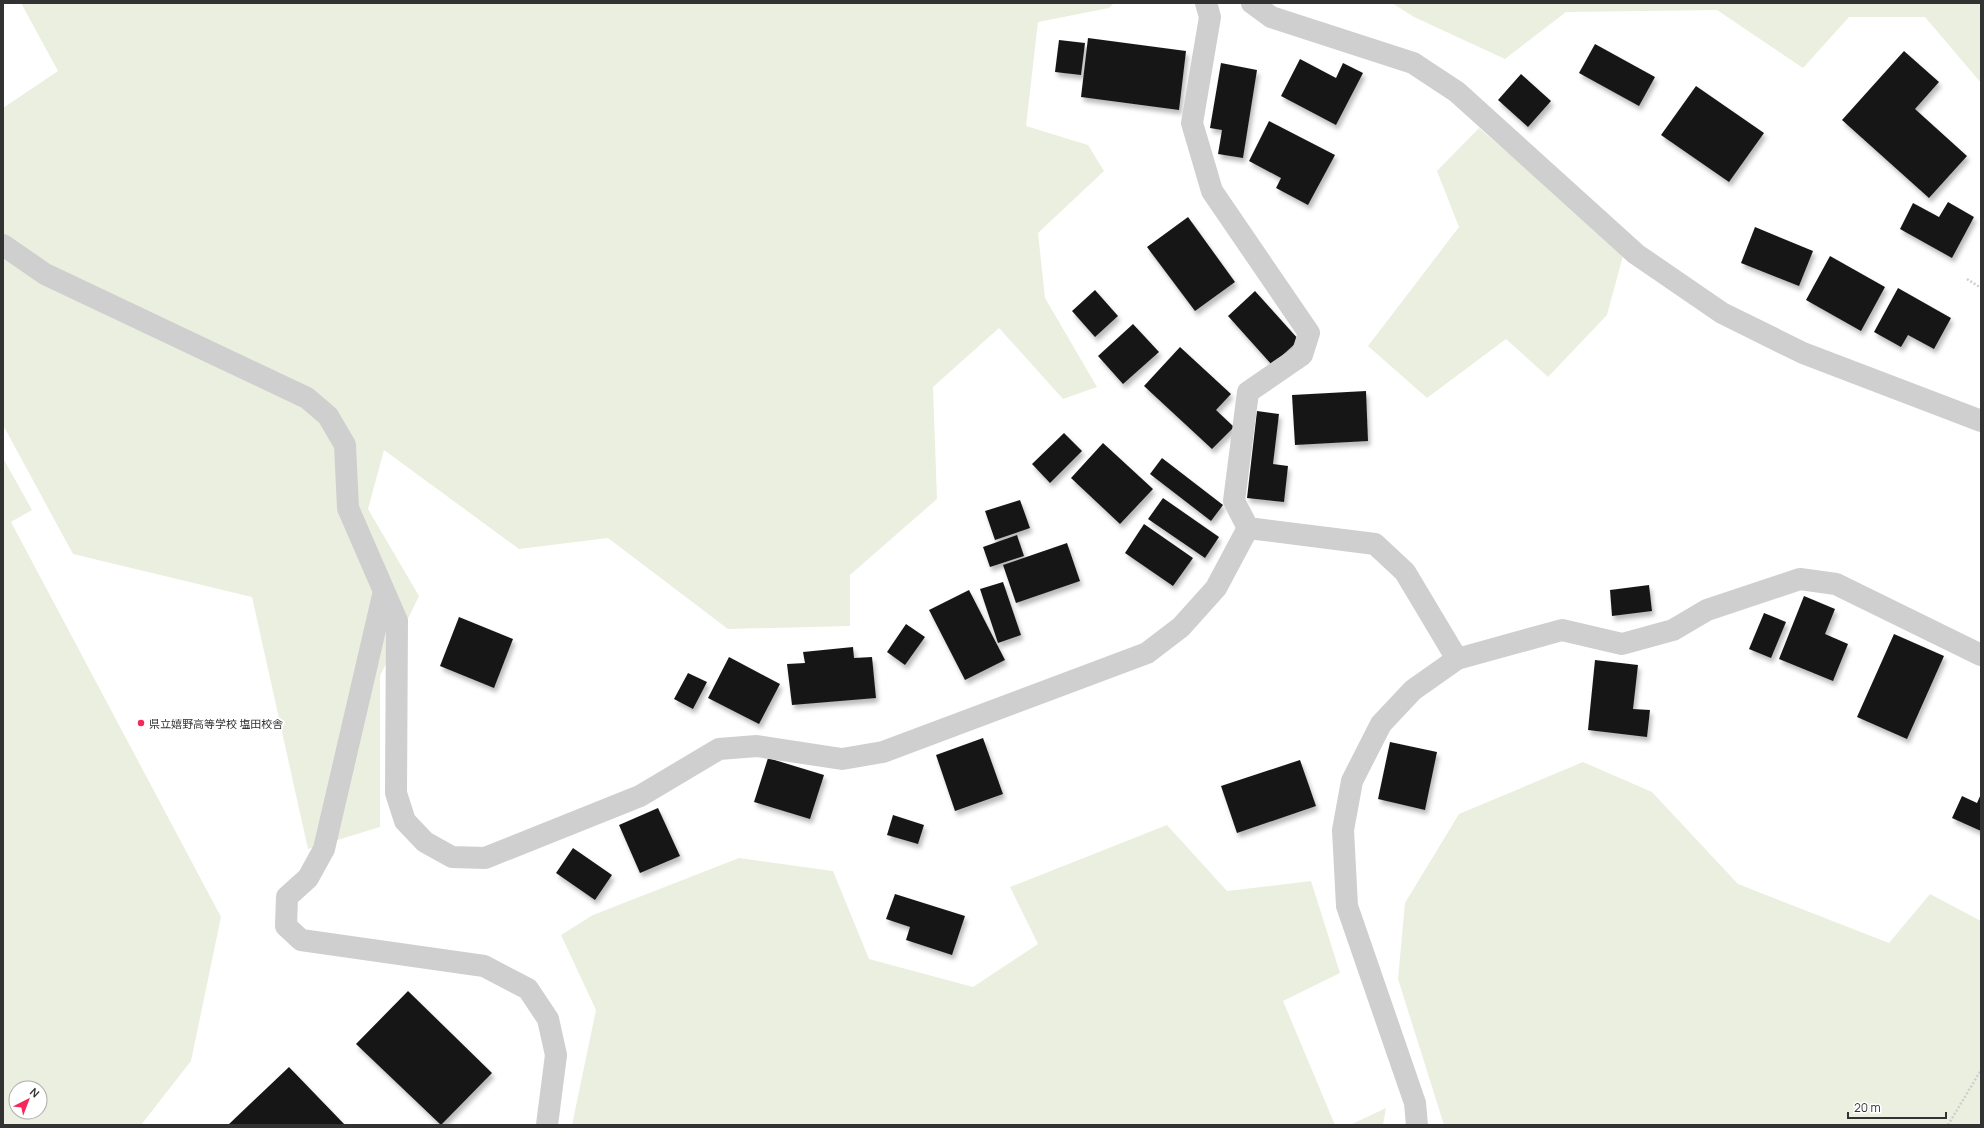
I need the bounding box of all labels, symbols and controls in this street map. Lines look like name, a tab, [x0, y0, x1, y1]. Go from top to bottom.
place label: 県立嬉野高等学校 塩田校舎	[149, 716, 283, 731]
marker: 県立嬉野高等学校 塩田校舎	[136, 718, 146, 728]
north arrow	[8, 1080, 48, 1120]
text: N	[27, 1084, 43, 1100]
scale bar	[1848, 1094, 1946, 1120]
text: 20 m	[1854, 1099, 1881, 1116]

